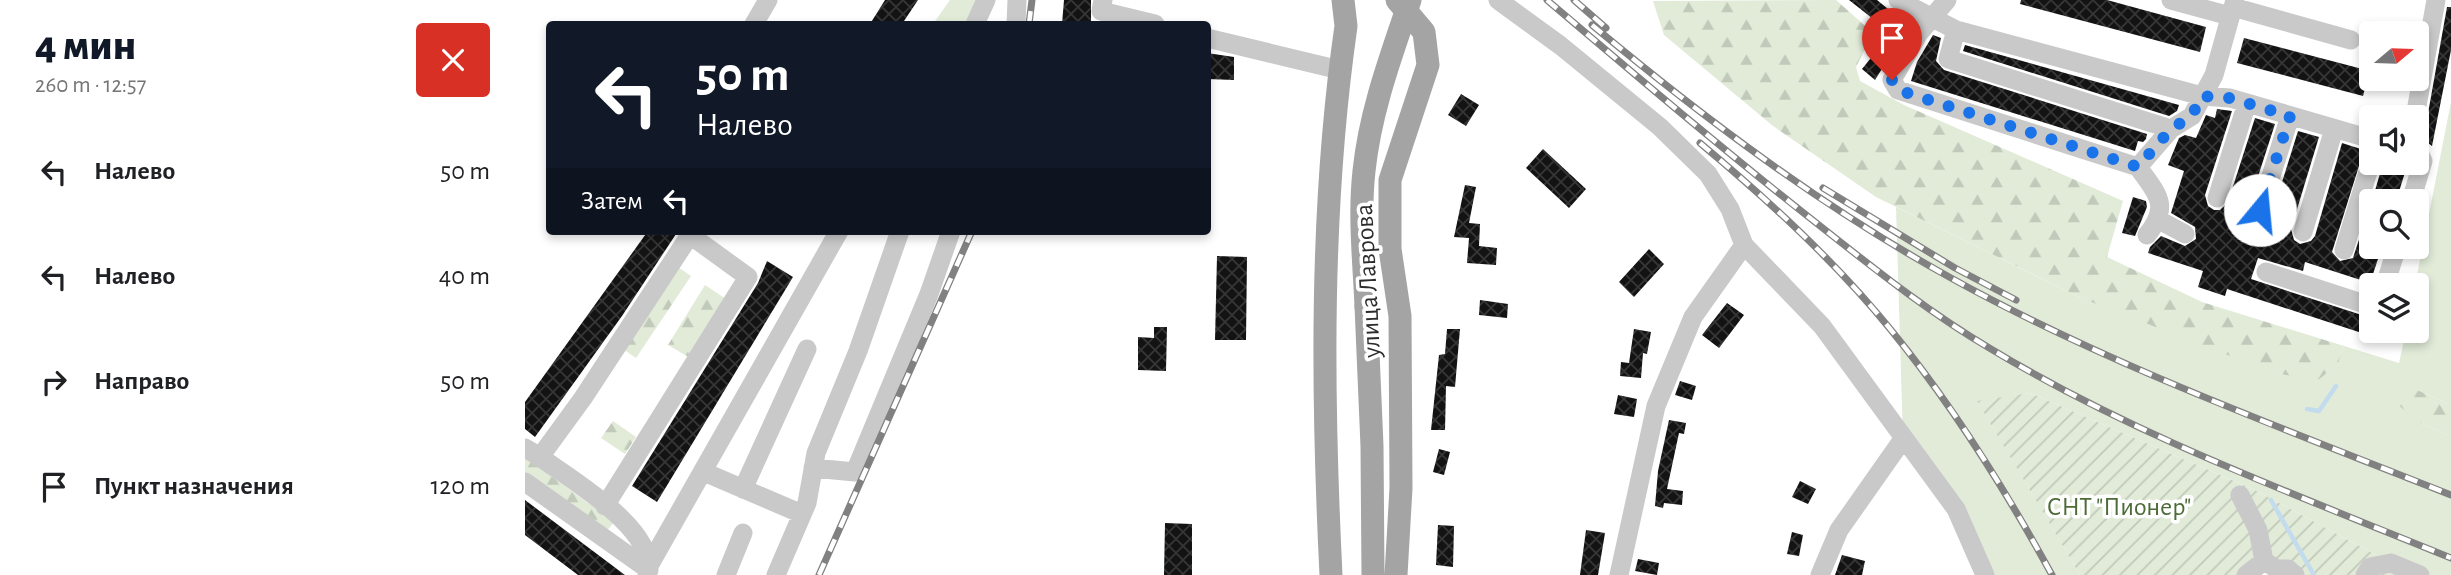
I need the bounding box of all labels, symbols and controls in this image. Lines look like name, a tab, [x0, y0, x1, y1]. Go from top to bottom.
pin	[1862, 8, 1922, 80]
icon: arrive	[1873, 19, 1911, 57]
north arrow	[2359, 21, 2429, 91]
map controls	[2359, 21, 2429, 343]
button: close	[416, 23, 490, 97]
text: 4 мин	[35, 25, 136, 67]
icon: left	[581, 49, 672, 140]
text: 50 m	[696, 51, 790, 100]
text: 260 m · 12:57	[35, 74, 146, 97]
button: sound	[2359, 105, 2429, 175]
text: Налево	[696, 109, 793, 141]
icon: left	[35, 153, 73, 191]
text: Налево	[94, 158, 175, 184]
text: 50 m	[440, 158, 490, 184]
position arrow	[2223, 173, 2297, 247]
icon: left	[657, 182, 695, 220]
text: Затем	[581, 188, 643, 214]
button: search	[2359, 189, 2429, 259]
street label: улица Лаврова	[1351, 203, 1385, 360]
icon: left	[35, 258, 73, 296]
text: Налево	[94, 263, 175, 289]
text: 40 m	[439, 263, 490, 289]
button: layers	[2359, 273, 2429, 343]
icon: right	[35, 363, 73, 401]
text: Направо	[94, 368, 189, 394]
text: 50 m	[440, 368, 490, 394]
icon: arrive	[35, 468, 73, 506]
text: Пункт назначения	[94, 473, 294, 499]
text: 120 m	[430, 473, 490, 499]
park label: СНТ "Пионер"	[2047, 494, 2191, 520]

